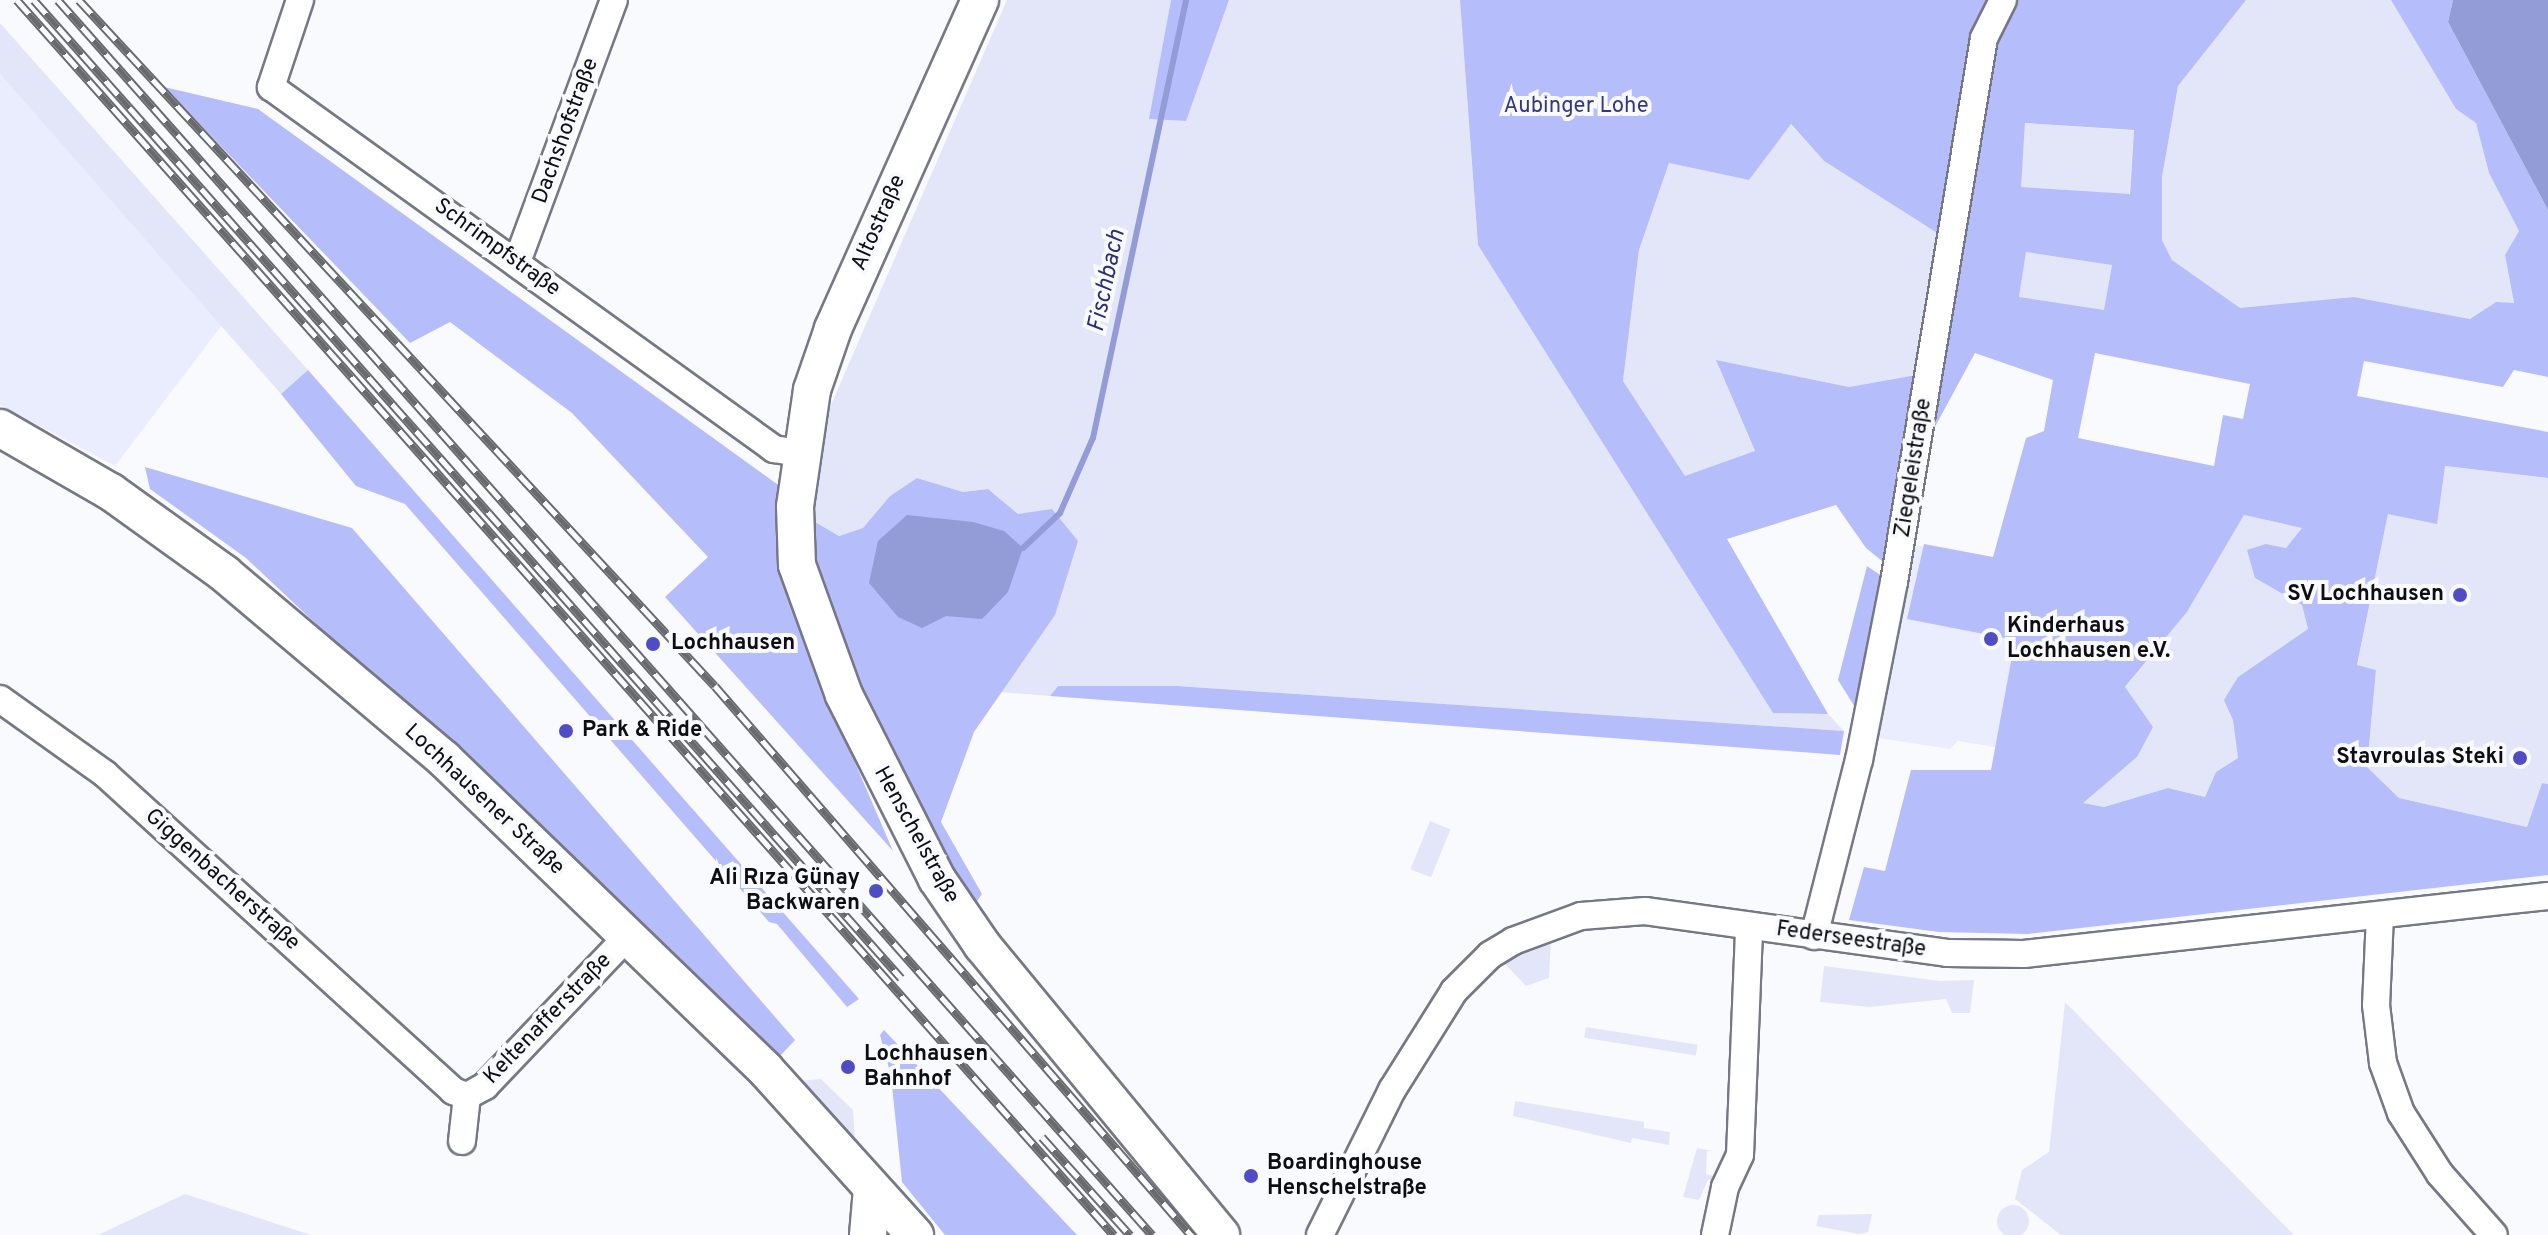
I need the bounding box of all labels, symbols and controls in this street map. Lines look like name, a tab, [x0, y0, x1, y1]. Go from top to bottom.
street label: Dachshofstraße	[527, 55, 605, 207]
park label: Aubinger Lohe	[1503, 94, 1649, 120]
street label: Altostraße	[846, 171, 912, 275]
street label: Schrimpfstraße	[429, 193, 565, 303]
water label: Fischbach	[1083, 227, 1133, 335]
street label: Ziegeleistraße	[1890, 396, 1938, 540]
place label: SV Lochhausen	[2286, 582, 2444, 608]
marker: SV Lochhausen	[2451, 586, 2469, 604]
place label: Kinderhaus Lochhausen e.V.	[2007, 613, 2170, 664]
marker: Kinderhaus Lochhausen e.V.	[1982, 630, 2000, 648]
place label: Lochhausen	[671, 631, 795, 657]
marker: Lochhausen	[642, 633, 664, 655]
place label: Park & Ride	[582, 718, 702, 744]
street label: Lochhausener Straße	[398, 719, 570, 881]
marker: Park & Ride	[557, 722, 575, 740]
place label: Stavroulas Steki	[2336, 745, 2504, 771]
marker: Stavroulas Steki	[2511, 749, 2529, 767]
street label: Henschelstraße	[867, 762, 965, 908]
street label: Giggenbacherstraße	[139, 803, 305, 957]
place label: Ali Rıza Günay Backwaren	[709, 865, 860, 916]
marker: Ali Rıza Günay Backwaren	[867, 882, 885, 900]
street label: Federseestraße	[1775, 916, 1927, 964]
street label: Keltenafferstraße	[479, 948, 617, 1090]
place label: Lochhausen Bahnhof	[864, 1041, 988, 1092]
marker: Lochhausen Bahnhof	[839, 1058, 857, 1076]
place label: Boardinghouse Henschelstraße	[1267, 1150, 1427, 1202]
marker: Boardinghouse Henschelstraße	[1242, 1167, 1260, 1185]

